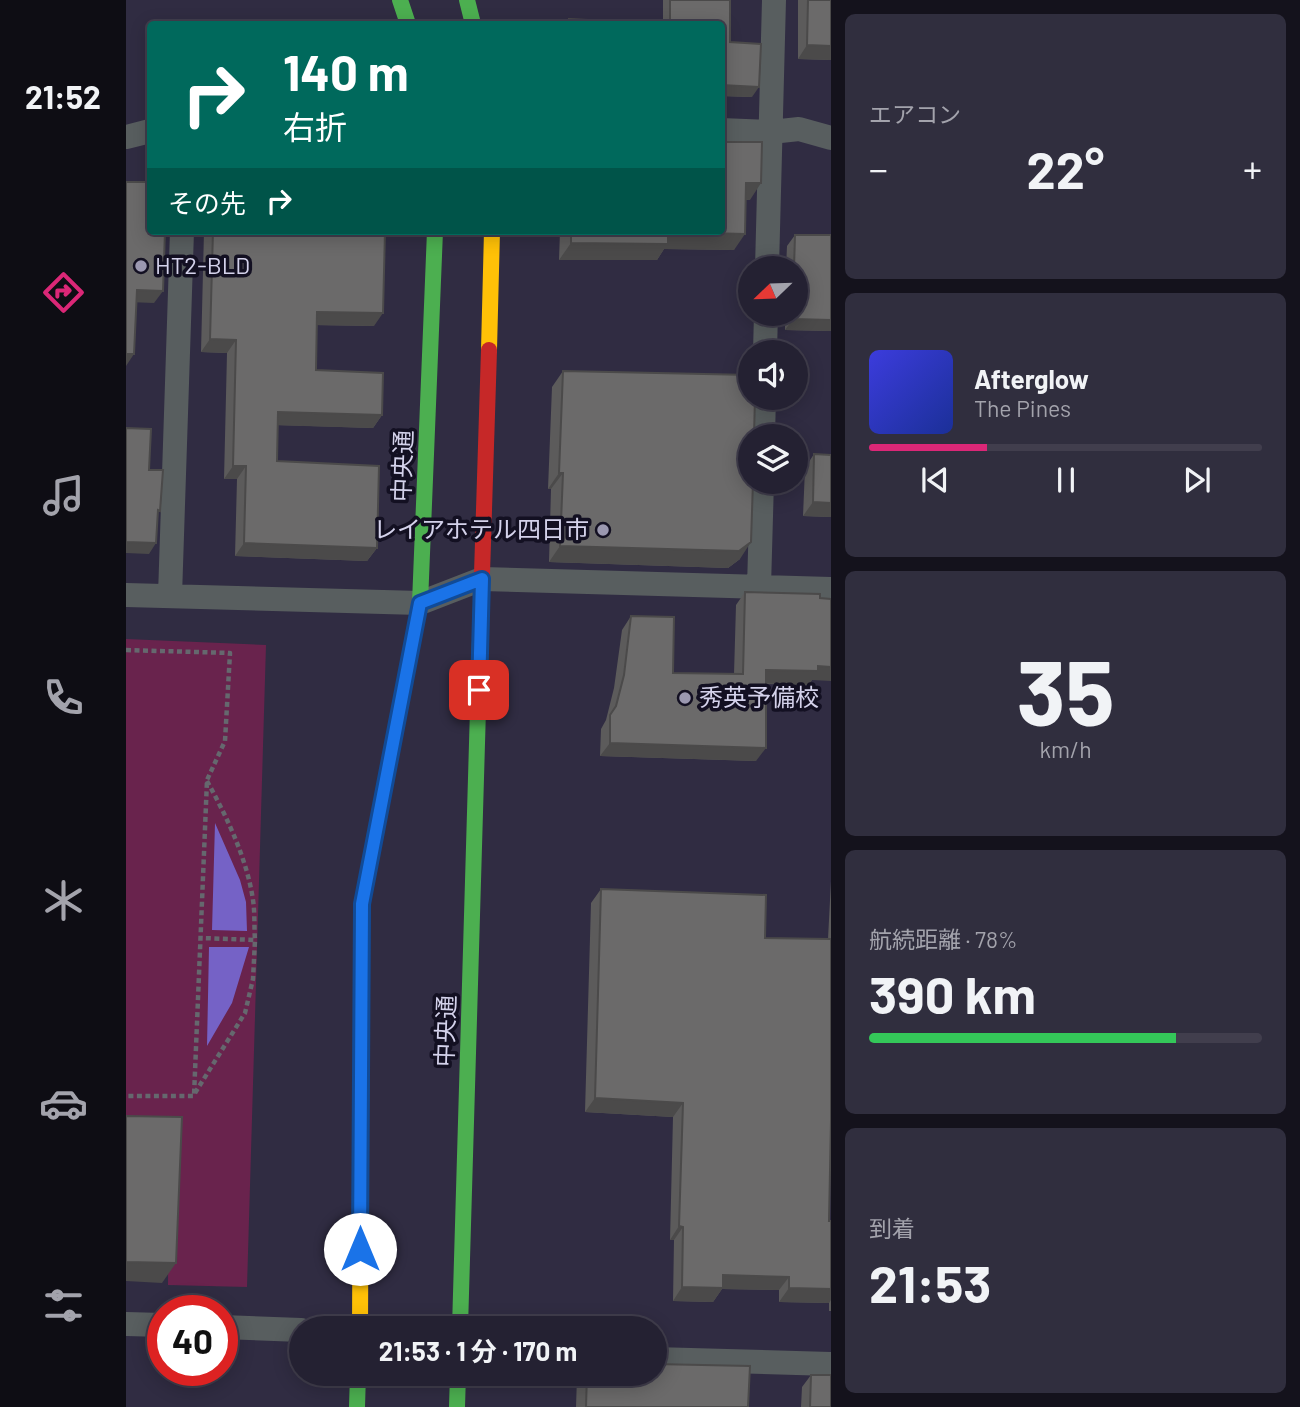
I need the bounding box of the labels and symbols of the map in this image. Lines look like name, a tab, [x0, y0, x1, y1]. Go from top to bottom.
place label: HT2-BLD	[155, 250, 250, 279]
north arrow	[738, 256, 808, 326]
marker: HT2-BLD	[133, 258, 149, 274]
street label: 中央通	[386, 429, 417, 502]
place label: レイアホテル四日市	[373, 514, 589, 543]
marker: レイアホテル四日市	[595, 522, 611, 538]
pin	[449, 660, 509, 720]
place label: 秀英予備校	[699, 682, 819, 711]
marker: 秀英予備校	[677, 690, 693, 706]
street label: 中央通	[429, 994, 460, 1067]
position arrow	[323, 1212, 397, 1286]
speed limit sign: 40	[147, 1295, 238, 1386]

